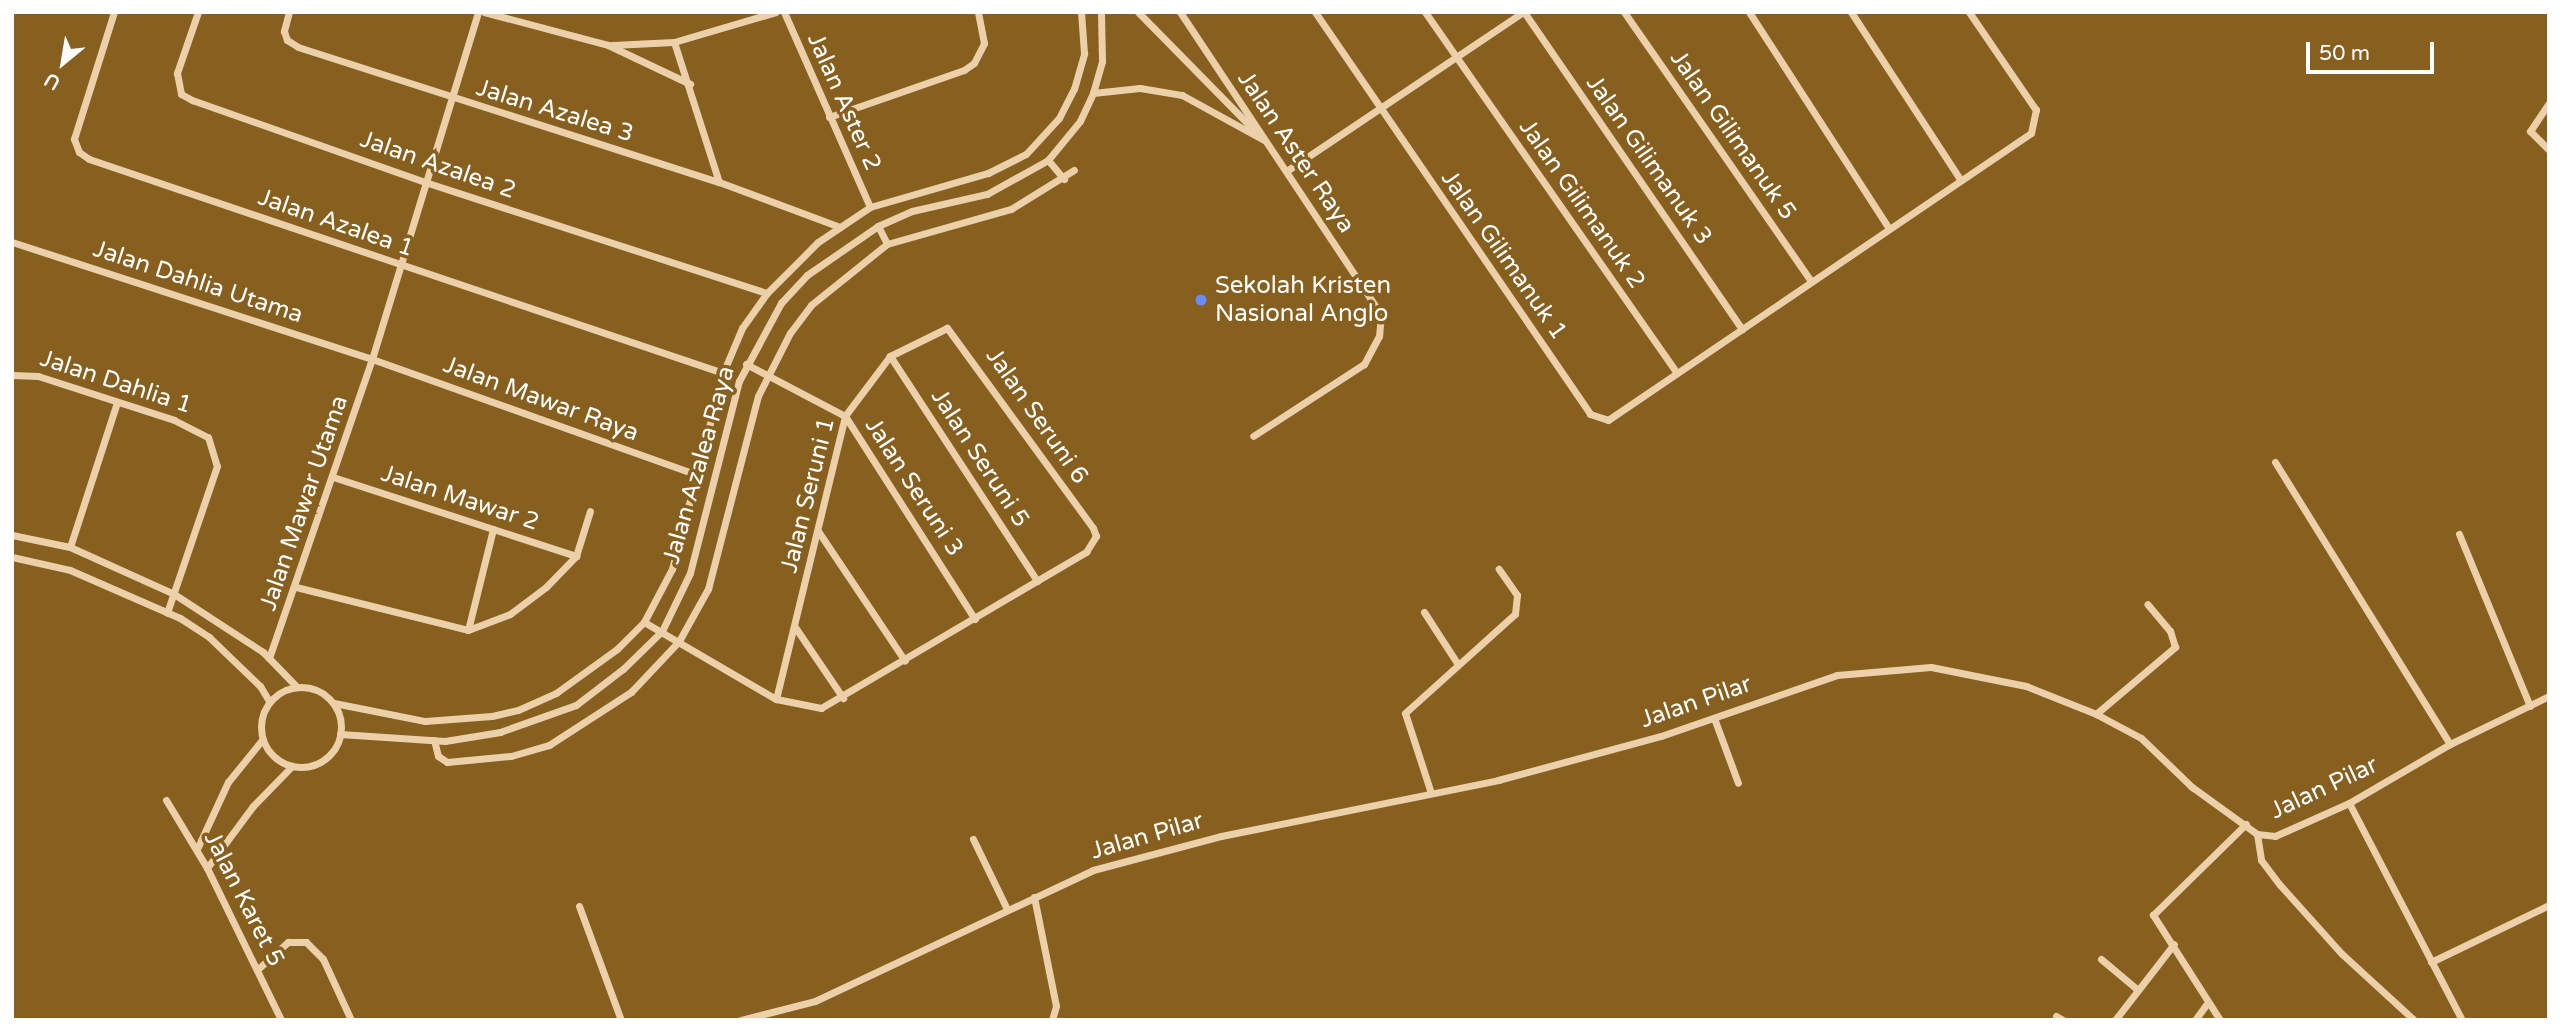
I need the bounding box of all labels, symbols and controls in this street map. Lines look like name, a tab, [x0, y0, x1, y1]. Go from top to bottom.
north arrow	[28, 28, 98, 98]
scale bar	[2309, 28, 2437, 72]
street label: Jalan Aster 2	[801, 29, 887, 175]
text: 50 m	[2319, 41, 2370, 66]
street label: Jalan Gilimanuk 5	[1664, 45, 1802, 225]
street label: Jalan Aster Raya	[1231, 66, 1361, 238]
text: U	[41, 68, 64, 94]
street label: Jalan Gilimanuk 3	[1580, 70, 1718, 250]
street label: Jalan Azalea 3	[473, 73, 637, 149]
street label: Jalan Gilimanuk 2	[1513, 114, 1651, 294]
street label: Jalan Azalea 2	[356, 125, 520, 205]
street label: Jalan Gilimanuk 1	[1435, 165, 1573, 345]
street label: Jalan Azalea 1	[254, 183, 418, 263]
street label: Jalan Dahlia Utama	[90, 235, 306, 329]
place label: Sekolah Kristen Nasional Anglo	[1215, 272, 1391, 328]
marker: Sekolah Kristen Nasional Anglo	[1193, 292, 1209, 308]
street label: Jalan Seruni 6	[980, 343, 1094, 489]
street label: Jalan Dahlia 1	[37, 344, 195, 420]
street label: Jalan Mawar Raya	[439, 350, 643, 448]
street label: Jalan Azalea Raya	[657, 363, 741, 567]
street label: Jalan Seruni 5	[925, 383, 1035, 533]
street label: Jalan Mawar Utama	[254, 392, 354, 614]
street label: Jalan Seruni 3	[859, 412, 969, 562]
street label: Jalan Seruni 1	[775, 414, 841, 576]
street label: Jalan Mawar 2	[377, 459, 543, 537]
street label: Jalan Pilar	[1637, 670, 1755, 734]
street label: Jalan Pilar	[2266, 751, 2382, 825]
street label: Jalan Pilar	[1087, 806, 1207, 866]
street label: Jalan Karet 5	[198, 827, 290, 971]

